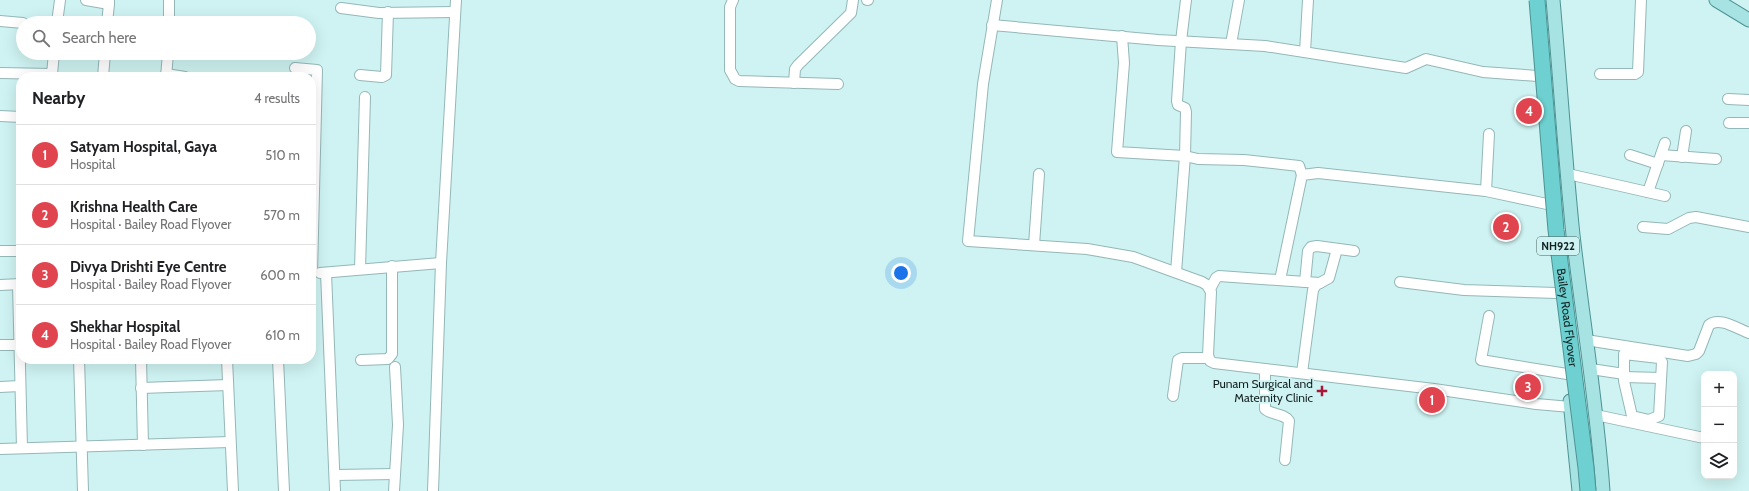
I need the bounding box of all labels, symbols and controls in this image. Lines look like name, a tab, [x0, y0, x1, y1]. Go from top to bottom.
search box	[16, 16, 316, 60]
icon: search	[30, 27, 52, 49]
text: Search here	[62, 29, 137, 47]
text: Nearby	[32, 88, 85, 108]
text: 4 results	[254, 90, 300, 106]
pin: 4	[1516, 96, 1542, 126]
text: Satyam Hospital, Gaya	[70, 138, 217, 156]
text: 1	[43, 147, 47, 163]
text: 510 m	[265, 147, 300, 163]
text: Hospital	[70, 156, 115, 172]
text: Krishna Health Care	[70, 198, 197, 216]
text: 2	[42, 207, 48, 223]
text: 570 m	[263, 207, 300, 223]
pin: 2	[1493, 212, 1519, 242]
text: Hospital · Bailey Road Flyover	[70, 216, 231, 232]
road number: NH922	[1537, 237, 1579, 255]
text: Divya Drishti Eye Centre	[70, 258, 227, 276]
your location	[891, 263, 911, 283]
text: 3	[41, 267, 49, 283]
text: 600 m	[260, 267, 300, 283]
street label: Bailey Road Flyover	[1554, 267, 1581, 368]
text: Hospital · Bailey Road Flyover	[70, 276, 231, 292]
text: Shekhar Hospital	[70, 318, 180, 336]
text: 4	[41, 327, 49, 343]
text: 610 m	[265, 327, 300, 343]
text: Hospital · Bailey Road Flyover	[70, 336, 231, 352]
map controls	[1701, 371, 1737, 479]
button: +	[1701, 371, 1737, 407]
pin: 3	[1515, 372, 1541, 402]
place label: Punam Surgical and Maternity Clinic	[1213, 376, 1314, 405]
marker: Punam Surgical and Maternity Clinic	[1316, 385, 1328, 397]
pin: 1	[1419, 385, 1445, 415]
button: −	[1701, 407, 1737, 443]
button: layers	[1701, 443, 1737, 479]

